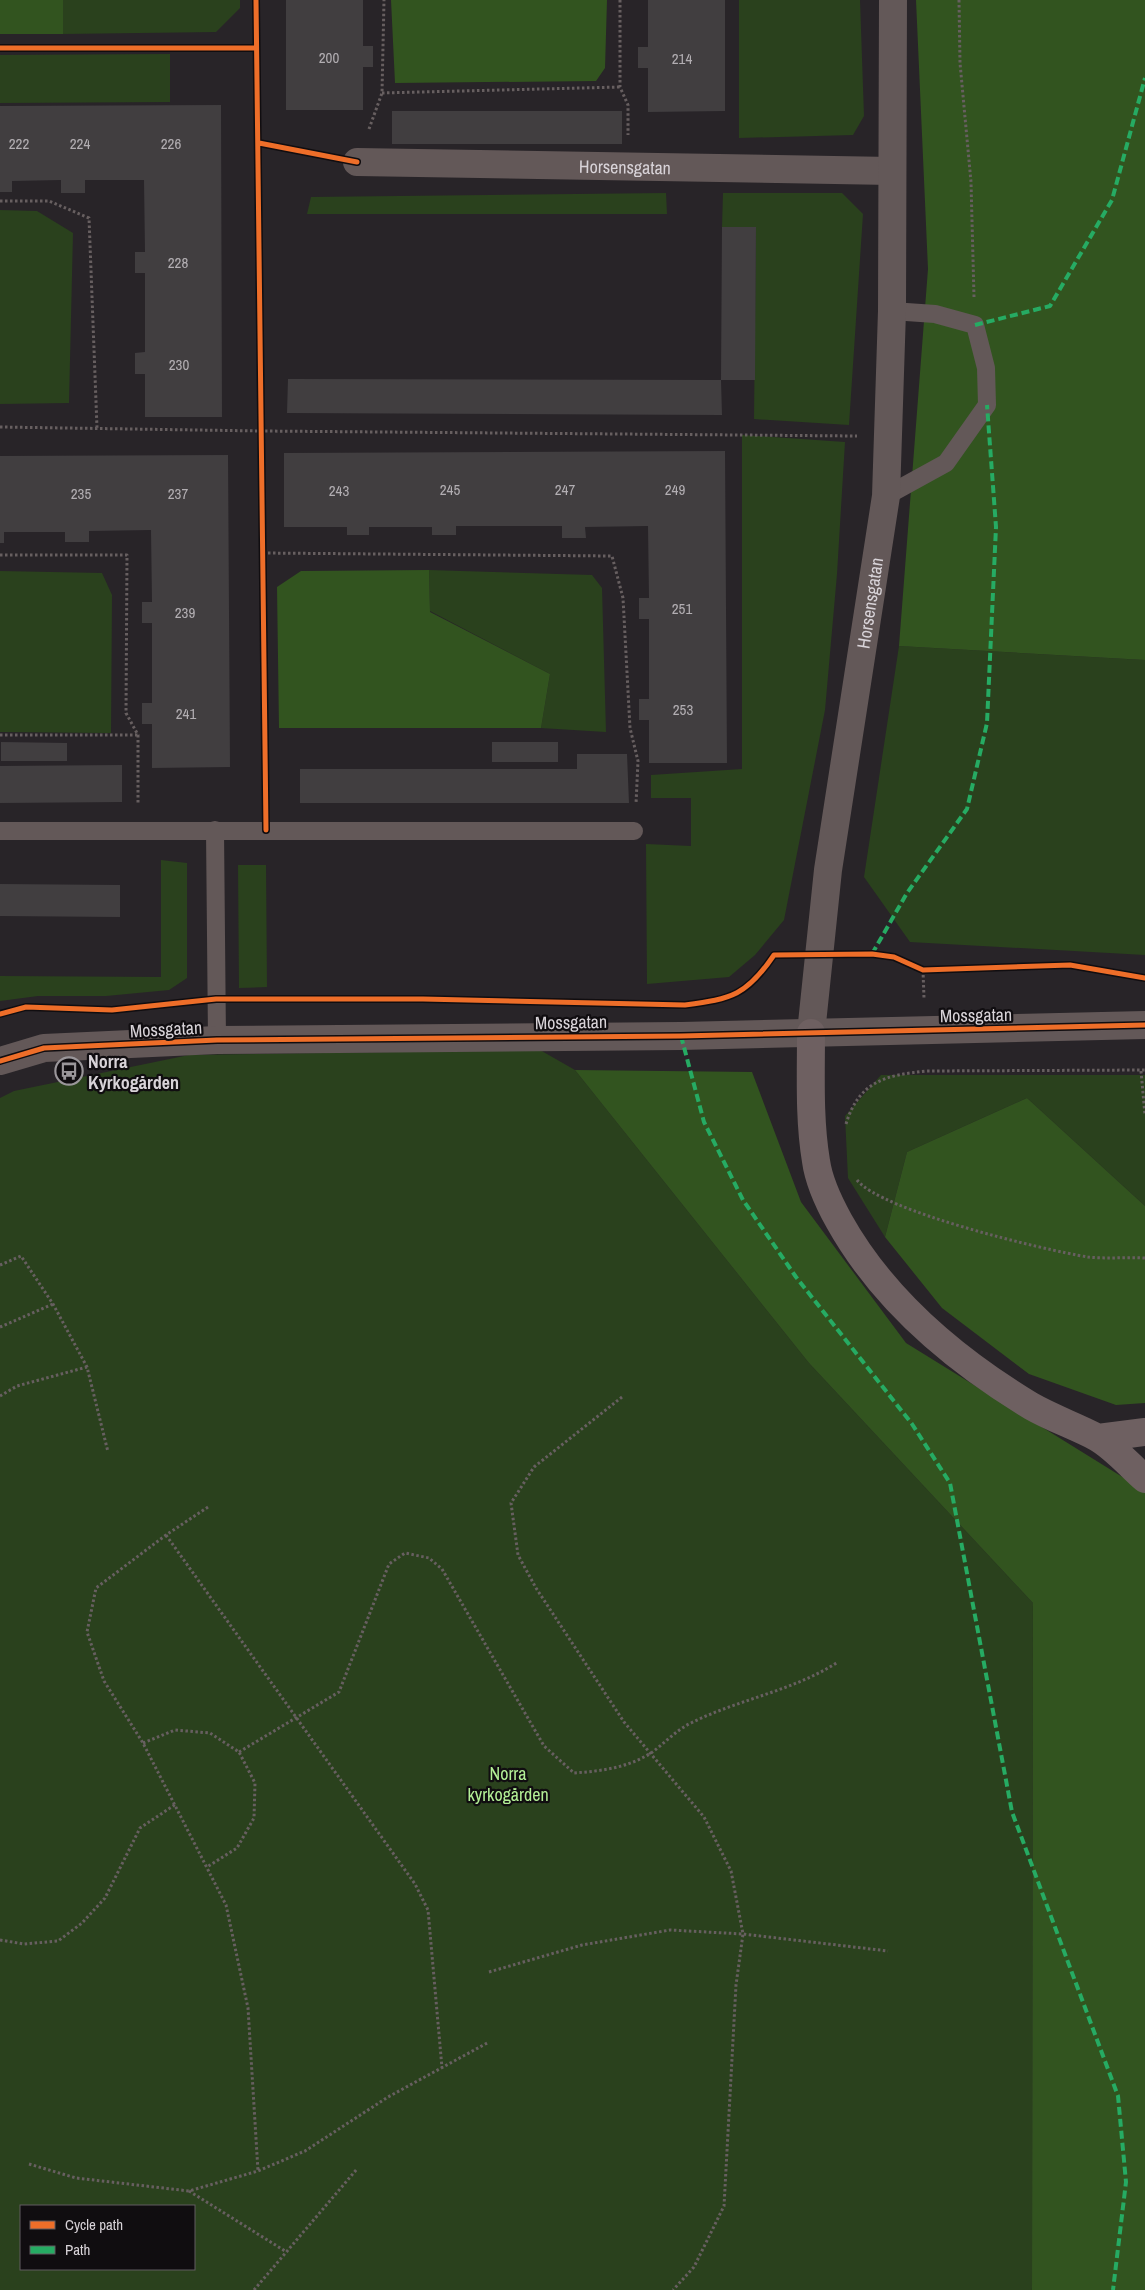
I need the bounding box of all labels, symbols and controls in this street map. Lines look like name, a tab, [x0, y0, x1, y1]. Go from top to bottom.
house number: 200	[319, 47, 339, 68]
house number: 214	[672, 48, 692, 69]
house number: 222	[9, 133, 29, 154]
house number: 224	[70, 133, 90, 154]
house number: 226	[161, 133, 181, 154]
street label: Horsensgatan	[579, 153, 671, 180]
house number: 228	[168, 252, 188, 273]
house number: 230	[169, 354, 189, 375]
house number: 245	[440, 479, 460, 500]
house number: 247	[555, 479, 575, 500]
house number: 249	[665, 479, 685, 500]
house number: 243	[329, 480, 349, 501]
house number: 235	[71, 483, 91, 504]
house number: 237	[168, 483, 188, 504]
street label: Horsensgatan	[850, 556, 889, 650]
house number: 251	[672, 598, 692, 619]
house number: 239	[175, 602, 195, 623]
house number: 253	[673, 699, 693, 720]
house number: 241	[176, 703, 196, 724]
street label: Mossgatan	[940, 1002, 1012, 1028]
street label: Mossgatan	[535, 1009, 607, 1035]
street label: Mossgatan	[129, 1015, 203, 1043]
place label: Norra Kyrkogården	[88, 1049, 179, 1095]
bus stop icon: Norra Kyrkogården	[54, 1056, 84, 1086]
park label: Norra kyrkogården	[467, 1761, 549, 1807]
legend	[20, 2205, 195, 2270]
text: Cycle path	[65, 2214, 123, 2235]
text: Path	[65, 2239, 90, 2260]

